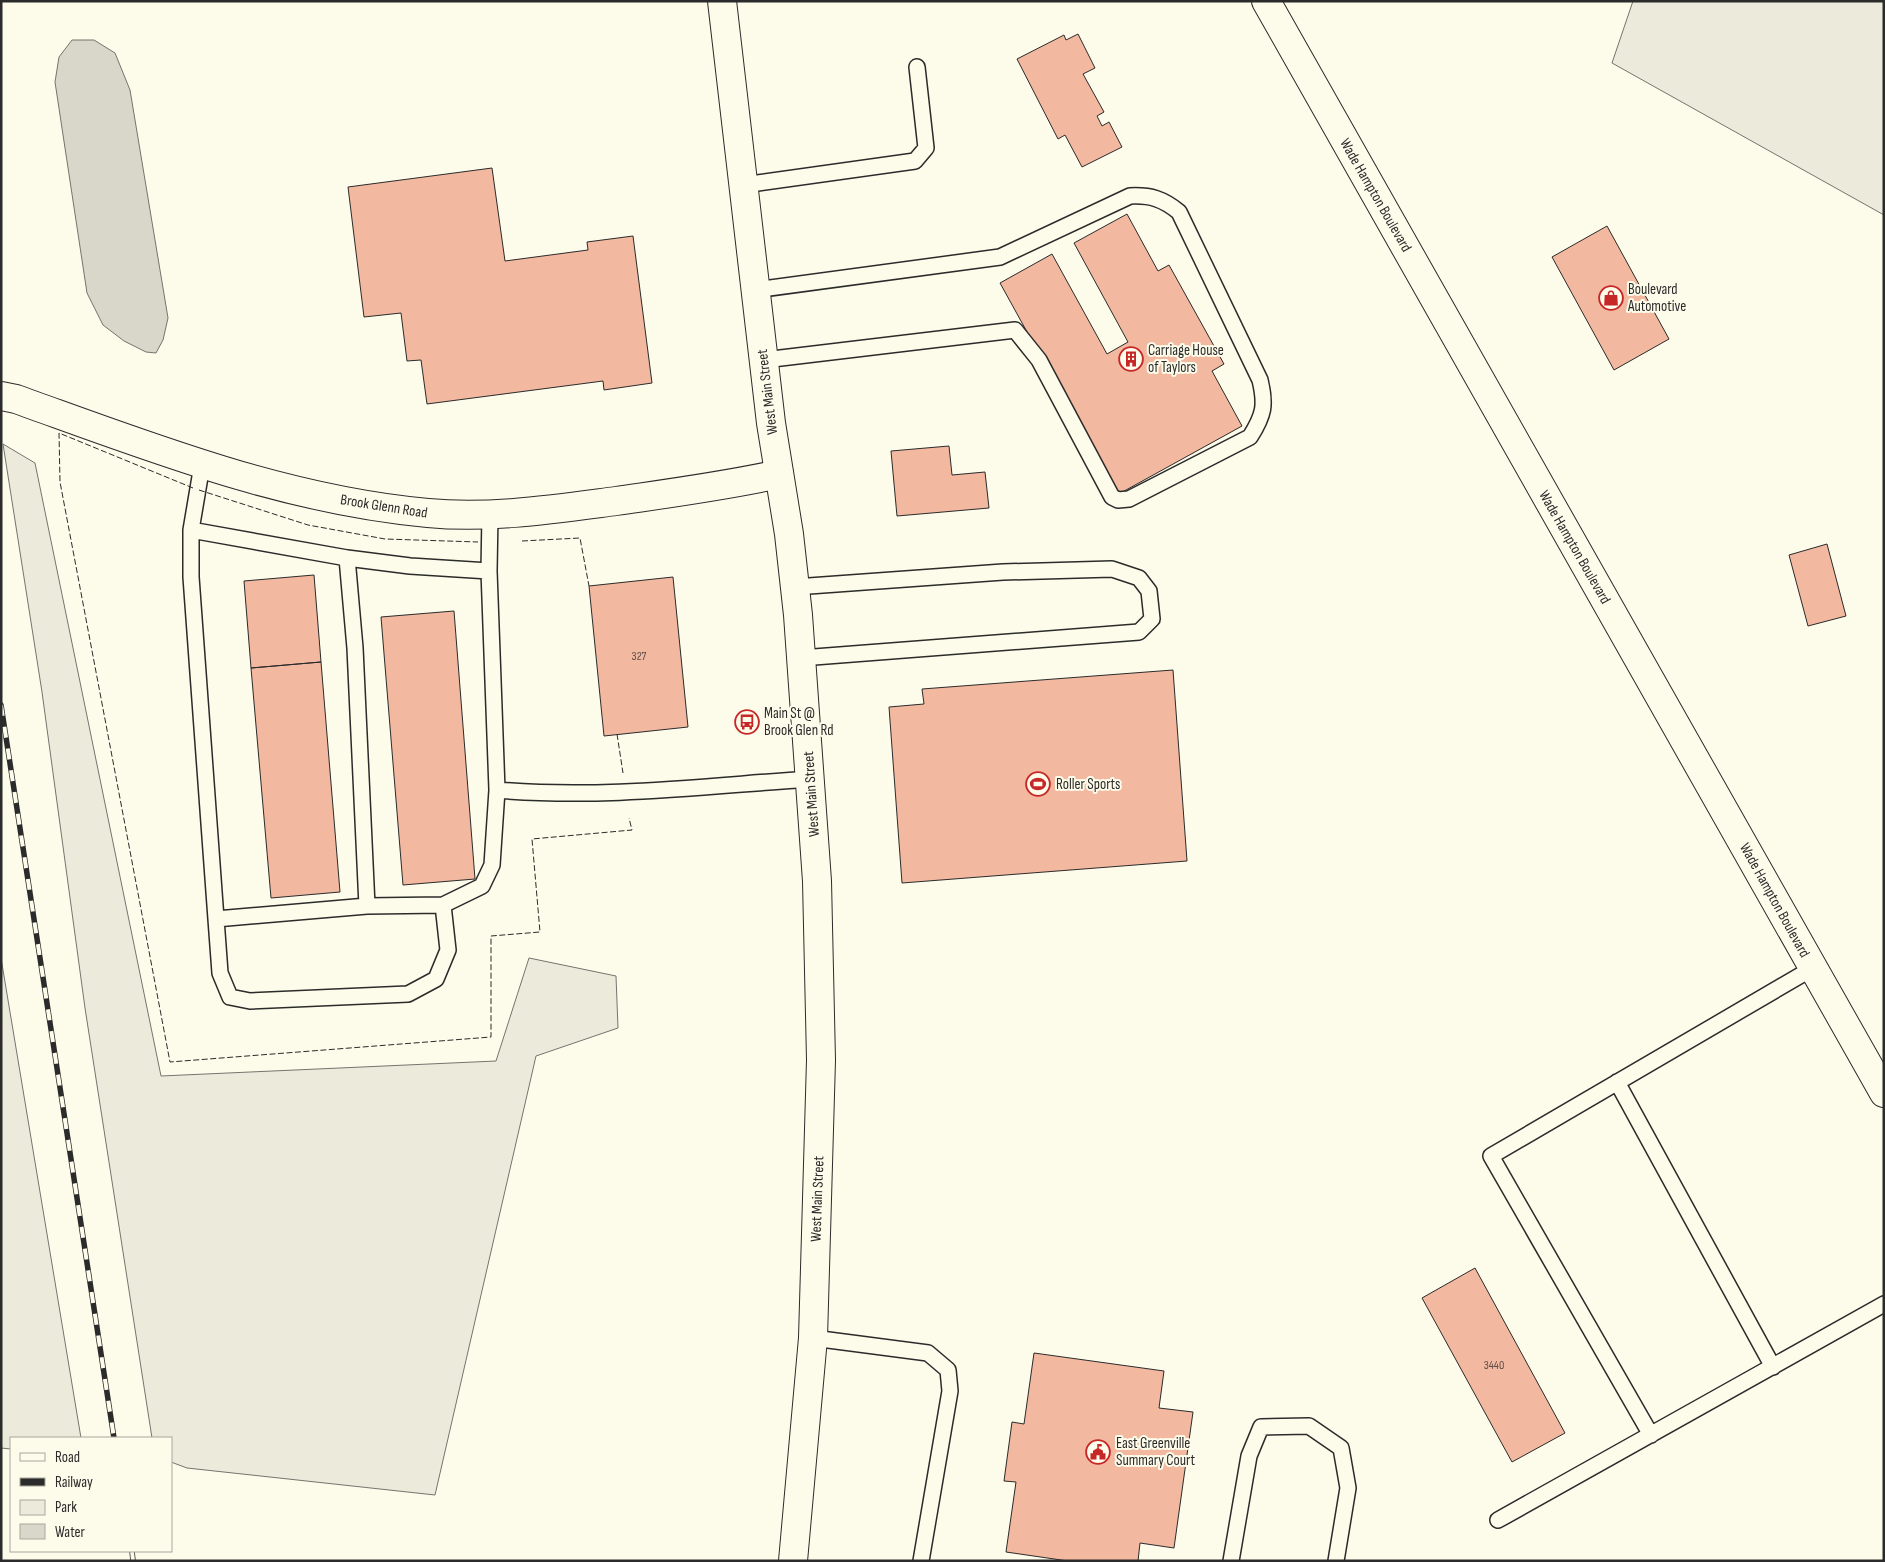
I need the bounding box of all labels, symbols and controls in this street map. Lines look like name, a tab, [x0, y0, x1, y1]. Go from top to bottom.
street label: Wade Hampton Boulevard	[1335, 135, 1416, 255]
place label: Boulevard Automotive	[1627, 280, 1686, 316]
shop icon: Boulevard Automotive	[1598, 285, 1624, 311]
place label: Carriage House of Taylors	[1148, 341, 1224, 377]
building icon: Carriage House of Taylors	[1118, 346, 1144, 372]
street label: West Main Street	[753, 348, 782, 436]
street label: Wade Hampton Boulevard	[1534, 487, 1615, 607]
street label: Brook Glenn Road	[339, 490, 429, 523]
house number: 327	[632, 649, 647, 664]
place label: Main St @ Brook Glen Rd	[764, 704, 833, 740]
bus stop icon: Main St @ Brook Glen Rd	[734, 709, 760, 735]
street label: West Main Street	[799, 750, 824, 837]
sports icon: Roller Sports	[1025, 771, 1051, 797]
place label: Roller Sports	[1056, 775, 1120, 794]
street label: Wade Hampton Boulevard	[1735, 840, 1814, 961]
street label: West Main Street	[807, 1155, 829, 1242]
house number: 3440	[1484, 1358, 1504, 1373]
place label: East Greenville Summary Court	[1116, 1434, 1195, 1470]
legend	[10, 1437, 172, 1552]
public building icon: East Greenville Summary Court	[1085, 1439, 1111, 1465]
text: Road	[55, 1448, 80, 1467]
text: Railway	[55, 1473, 93, 1492]
text: Park	[55, 1498, 77, 1517]
text: Water	[55, 1523, 86, 1542]

